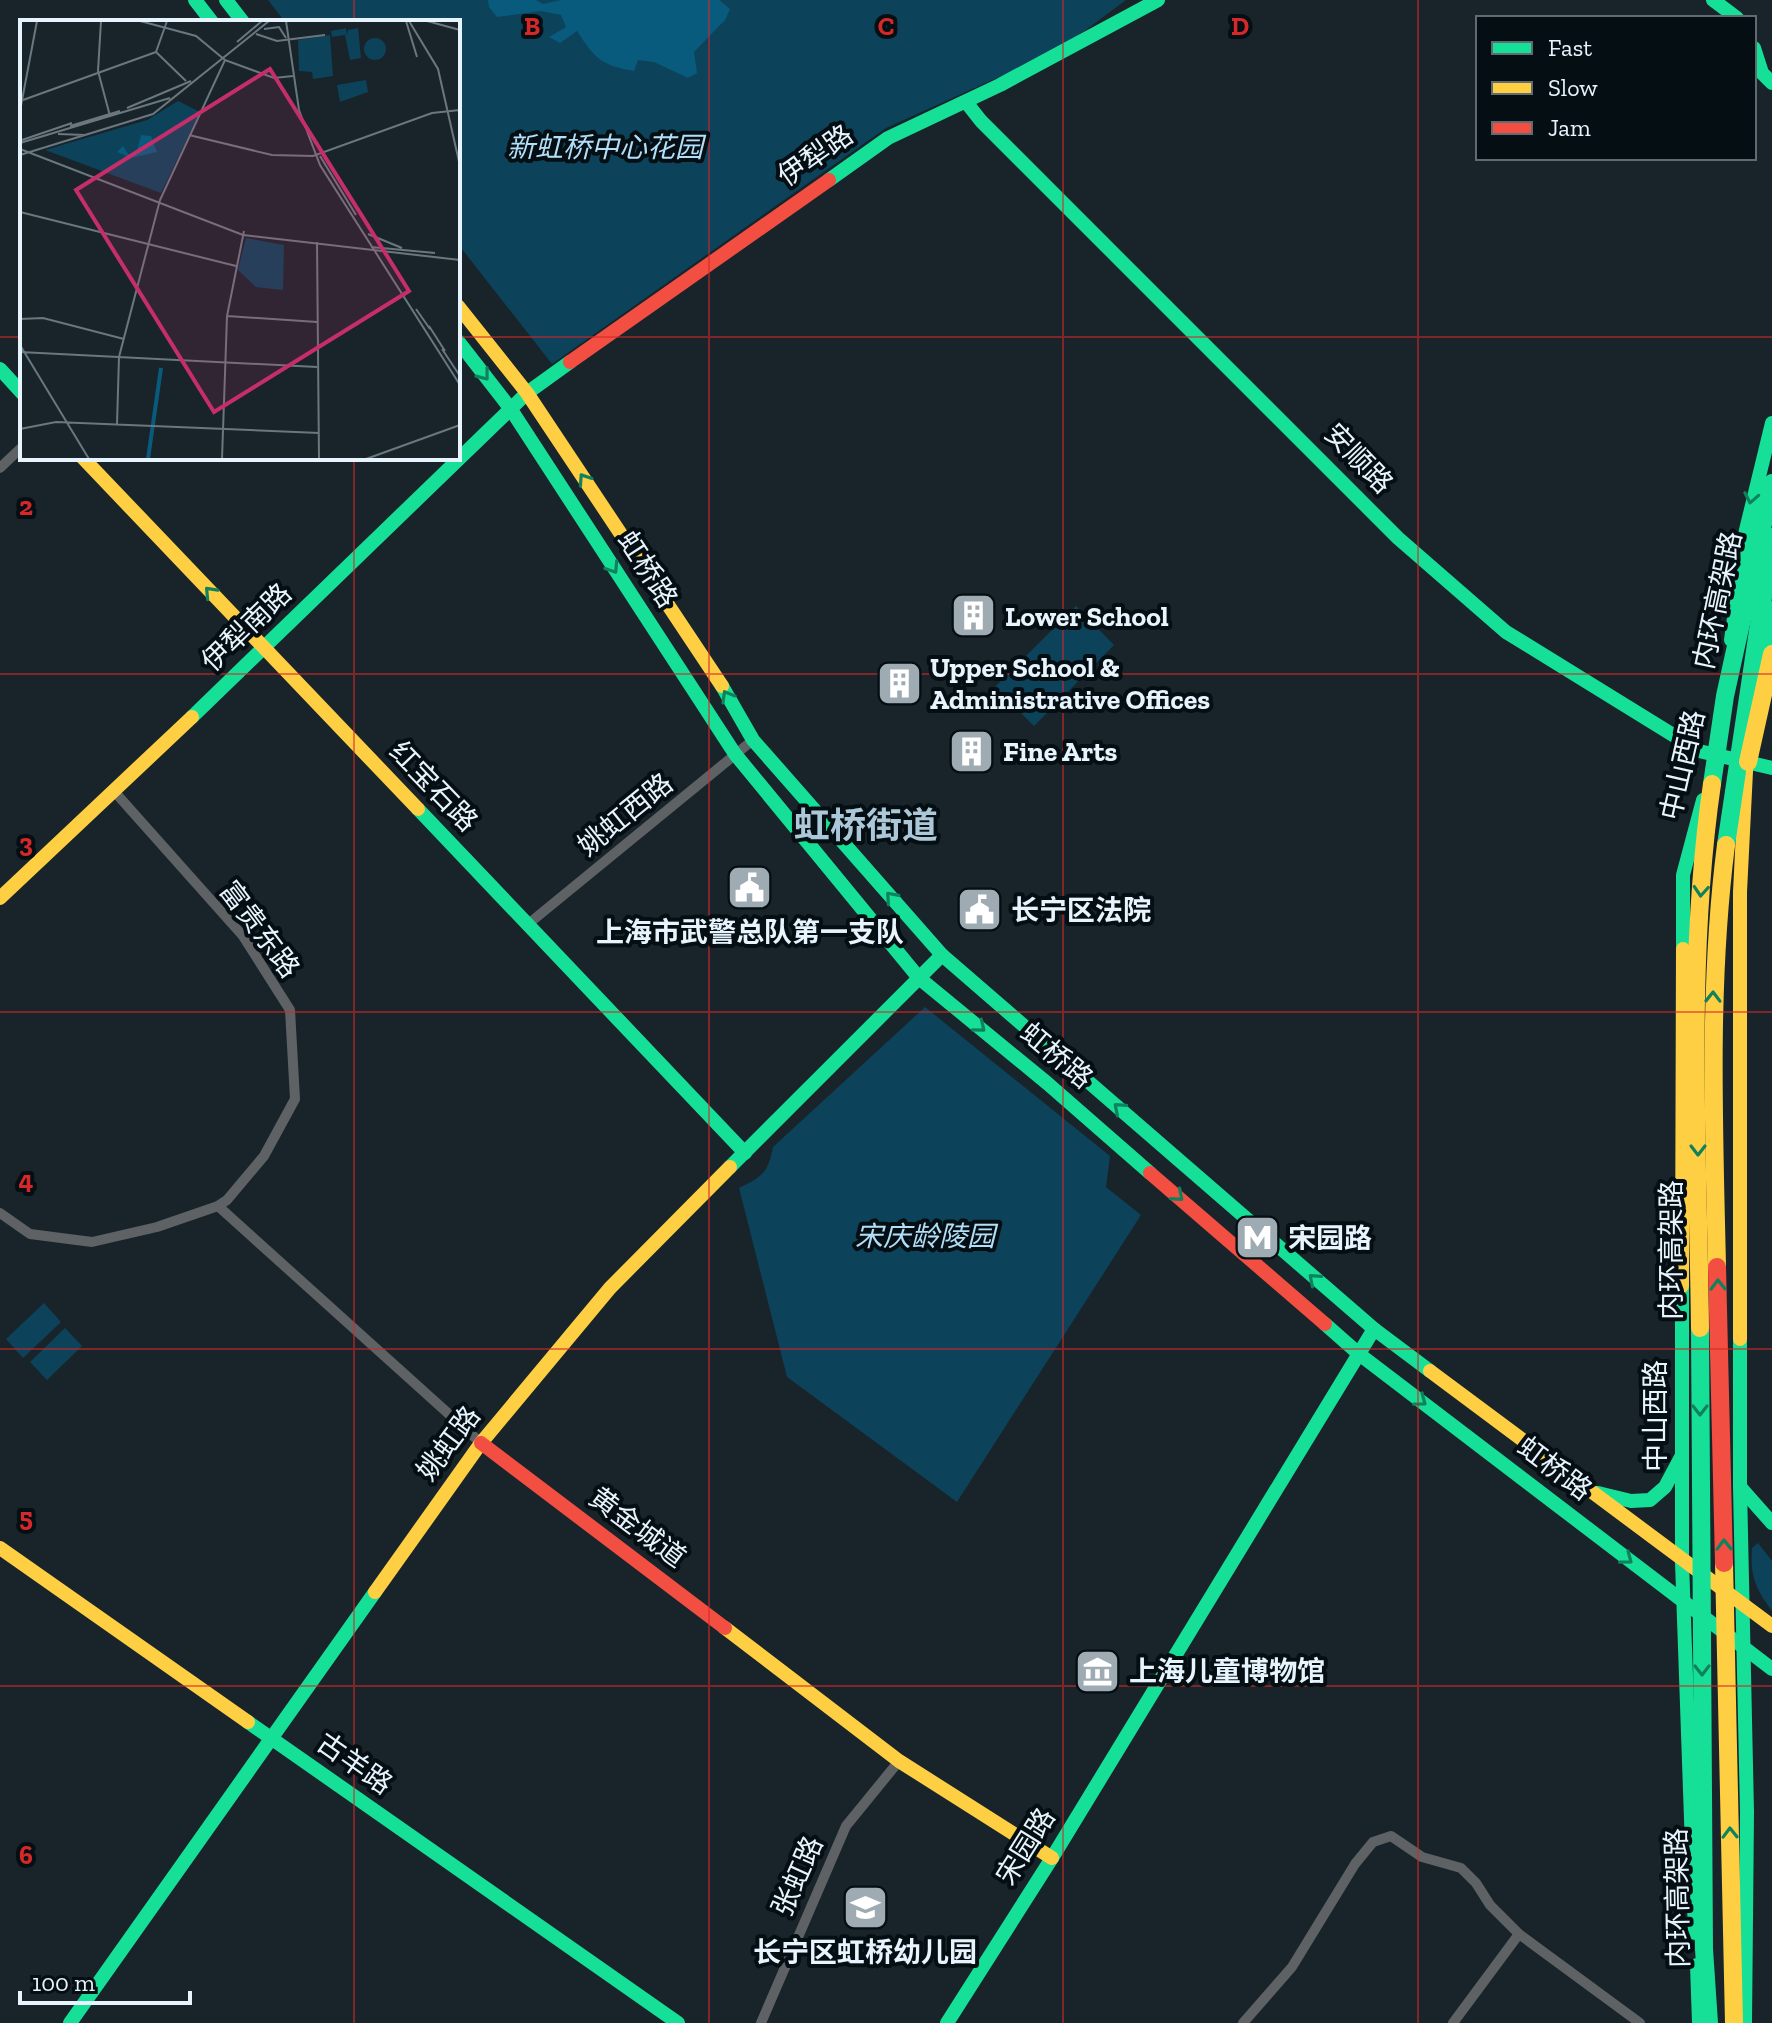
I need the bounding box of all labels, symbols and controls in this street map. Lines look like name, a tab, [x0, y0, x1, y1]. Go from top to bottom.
text: B	[524, 10, 540, 42]
text: C	[878, 10, 894, 42]
text: D	[1231, 10, 1249, 42]
legend	[1476, 16, 1756, 160]
inset map	[20, 20, 460, 460]
text: Fast	[1548, 33, 1592, 62]
text: Slow	[1548, 73, 1598, 102]
text: Jam	[1548, 113, 1591, 142]
street label: 伊犁路	[771, 118, 859, 193]
park label: 新虹桥中心花园	[507, 131, 707, 164]
one-way arrow	[474, 366, 488, 381]
street label: 安顺路	[1318, 417, 1400, 500]
one-way arrow	[579, 473, 594, 487]
text: 2	[19, 490, 33, 522]
one-way arrow	[1744, 491, 1761, 505]
street label: 虹桥路	[611, 525, 684, 613]
street label: 内环高架路	[1687, 528, 1748, 672]
one-way arrow	[604, 559, 619, 573]
street label: 伊犁南路	[195, 577, 298, 678]
one-way arrow	[205, 587, 220, 601]
building icon: Lower School	[950, 592, 998, 640]
place label: Lower School	[1005, 600, 1169, 633]
place label: Upper School & Administrative Offices	[930, 651, 1210, 716]
building icon: Upper School & Administrative Offices	[875, 659, 923, 707]
one-way arrow	[721, 690, 737, 705]
street label: 中山西路	[1654, 707, 1711, 823]
building icon: Fine Arts	[948, 727, 996, 775]
street label: 红宝石路	[383, 735, 484, 838]
place label: Fine Arts	[1003, 735, 1118, 768]
street label: 姚虹西路	[571, 766, 679, 862]
district label: 虹桥街道	[794, 804, 938, 847]
text: 3	[19, 827, 33, 859]
public building icon: 上海市武警总队第一支队	[726, 863, 774, 911]
street label: 富贵东路	[213, 875, 306, 984]
one-way arrow	[1693, 885, 1710, 898]
public building icon: 长宁区法院	[956, 886, 1004, 934]
one-way arrow	[886, 891, 901, 906]
place label: 长宁区法院	[1011, 894, 1151, 927]
place label: 上海市武警总队第一支队	[596, 916, 904, 949]
one-way arrow	[1704, 990, 1722, 1003]
street label: 虹桥路	[1014, 1016, 1099, 1095]
one-way arrow	[970, 1018, 985, 1032]
one-way arrow	[1113, 1103, 1128, 1117]
one-way arrow	[1689, 1144, 1707, 1157]
text: 4	[19, 1164, 34, 1196]
street label: 内环高架路	[1655, 1180, 1688, 1320]
one-way arrow	[1168, 1186, 1183, 1201]
metro station icon: 宋园路	[1233, 1214, 1281, 1262]
park label: 宋庆龄陵园	[855, 1220, 999, 1253]
place label: 宋园路	[1288, 1222, 1372, 1255]
one-way arrow	[1308, 1274, 1323, 1289]
one-way arrow	[1709, 1278, 1727, 1291]
street label: 中山西路	[1639, 1360, 1672, 1472]
one-way arrow	[1412, 1392, 1427, 1406]
street label: 姚虹路	[410, 1400, 487, 1487]
one-way arrow	[1691, 1404, 1709, 1417]
street label: 虹桥路	[1511, 1430, 1598, 1507]
street label: 黄金城道	[583, 1481, 692, 1574]
text: 5	[19, 1501, 33, 1533]
one-way arrow	[1715, 1538, 1732, 1551]
one-way arrow	[1618, 1550, 1633, 1564]
museum icon: 上海儿童博物馆	[1074, 1647, 1122, 1695]
place label: 上海儿童博物馆	[1129, 1655, 1325, 1688]
one-way arrow	[1693, 1664, 1711, 1677]
street label: 古羊路	[311, 1726, 399, 1801]
street label: 宋园路	[989, 1802, 1062, 1891]
one-way arrow	[1722, 1826, 1739, 1839]
street label: 内环高架路	[1660, 1828, 1695, 1968]
street label: 张虹路	[765, 1831, 830, 1921]
text: 6	[19, 1839, 33, 1871]
school or university icon: 长宁区虹桥幼儿园	[841, 1884, 889, 1932]
place label: 长宁区虹桥幼儿园	[753, 1936, 977, 1969]
scale bar	[20, 1955, 190, 2005]
text: 100 m	[32, 1968, 95, 1997]

